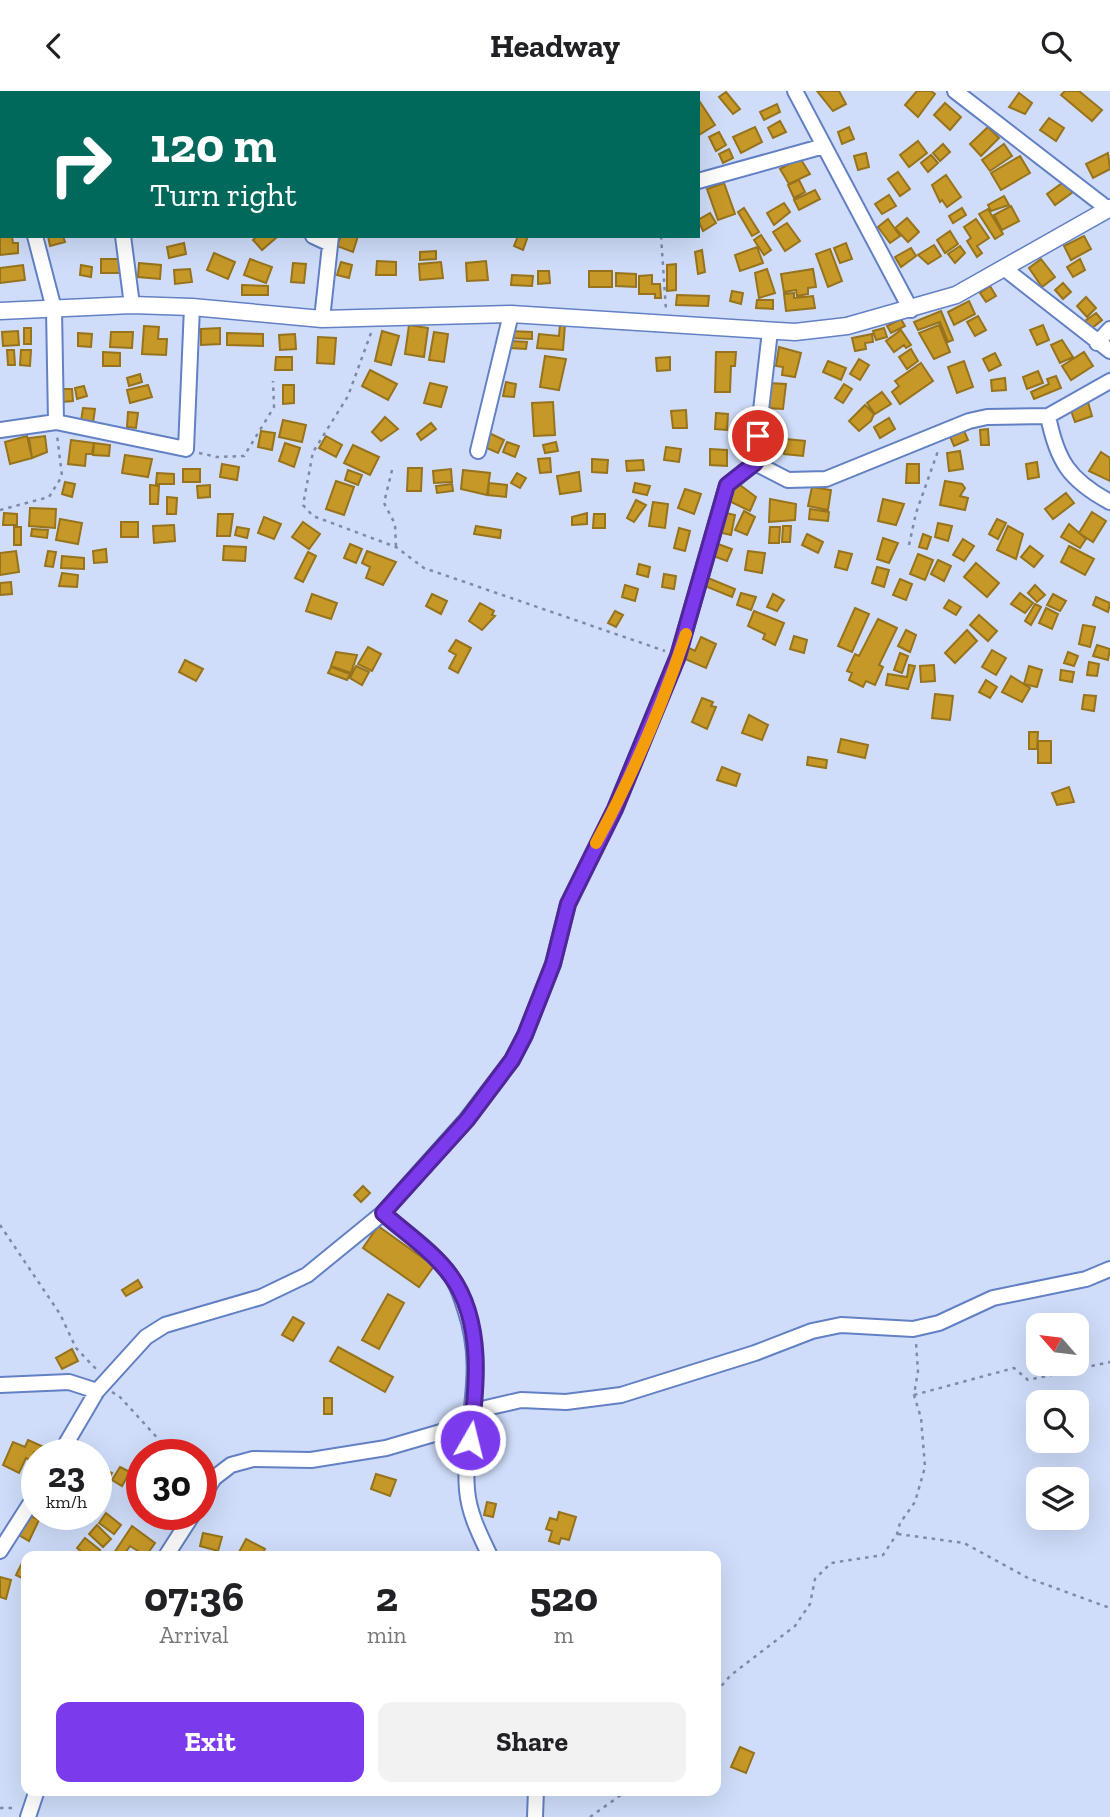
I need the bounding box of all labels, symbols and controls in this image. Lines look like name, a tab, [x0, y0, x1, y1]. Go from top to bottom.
icon: back	[35, 27, 73, 65]
text: Headway	[490, 27, 620, 65]
icon: search	[1037, 27, 1075, 65]
text: 120 m	[150, 116, 276, 175]
icon: right	[35, 119, 126, 210]
text: Turn right	[150, 176, 297, 214]
pin	[728, 406, 788, 466]
icon: arrive	[739, 417, 777, 455]
north arrow	[1026, 1313, 1088, 1375]
map controls	[1026, 1313, 1089, 1530]
button: search	[1026, 1390, 1089, 1453]
position arrow	[433, 1403, 507, 1477]
speed limit sign: 30	[126, 1439, 217, 1530]
text: 23	[48, 1454, 85, 1496]
button: layers	[1026, 1467, 1089, 1530]
text: km/h	[46, 1491, 87, 1513]
text: 07:36	[144, 1571, 244, 1622]
text: 2	[376, 1571, 398, 1622]
text: 520	[529, 1571, 598, 1622]
text: Arrival	[159, 1621, 229, 1649]
text: min	[367, 1621, 407, 1649]
text: m	[554, 1621, 574, 1649]
button: Exit	[56, 1702, 364, 1782]
button: Share	[378, 1702, 686, 1782]

